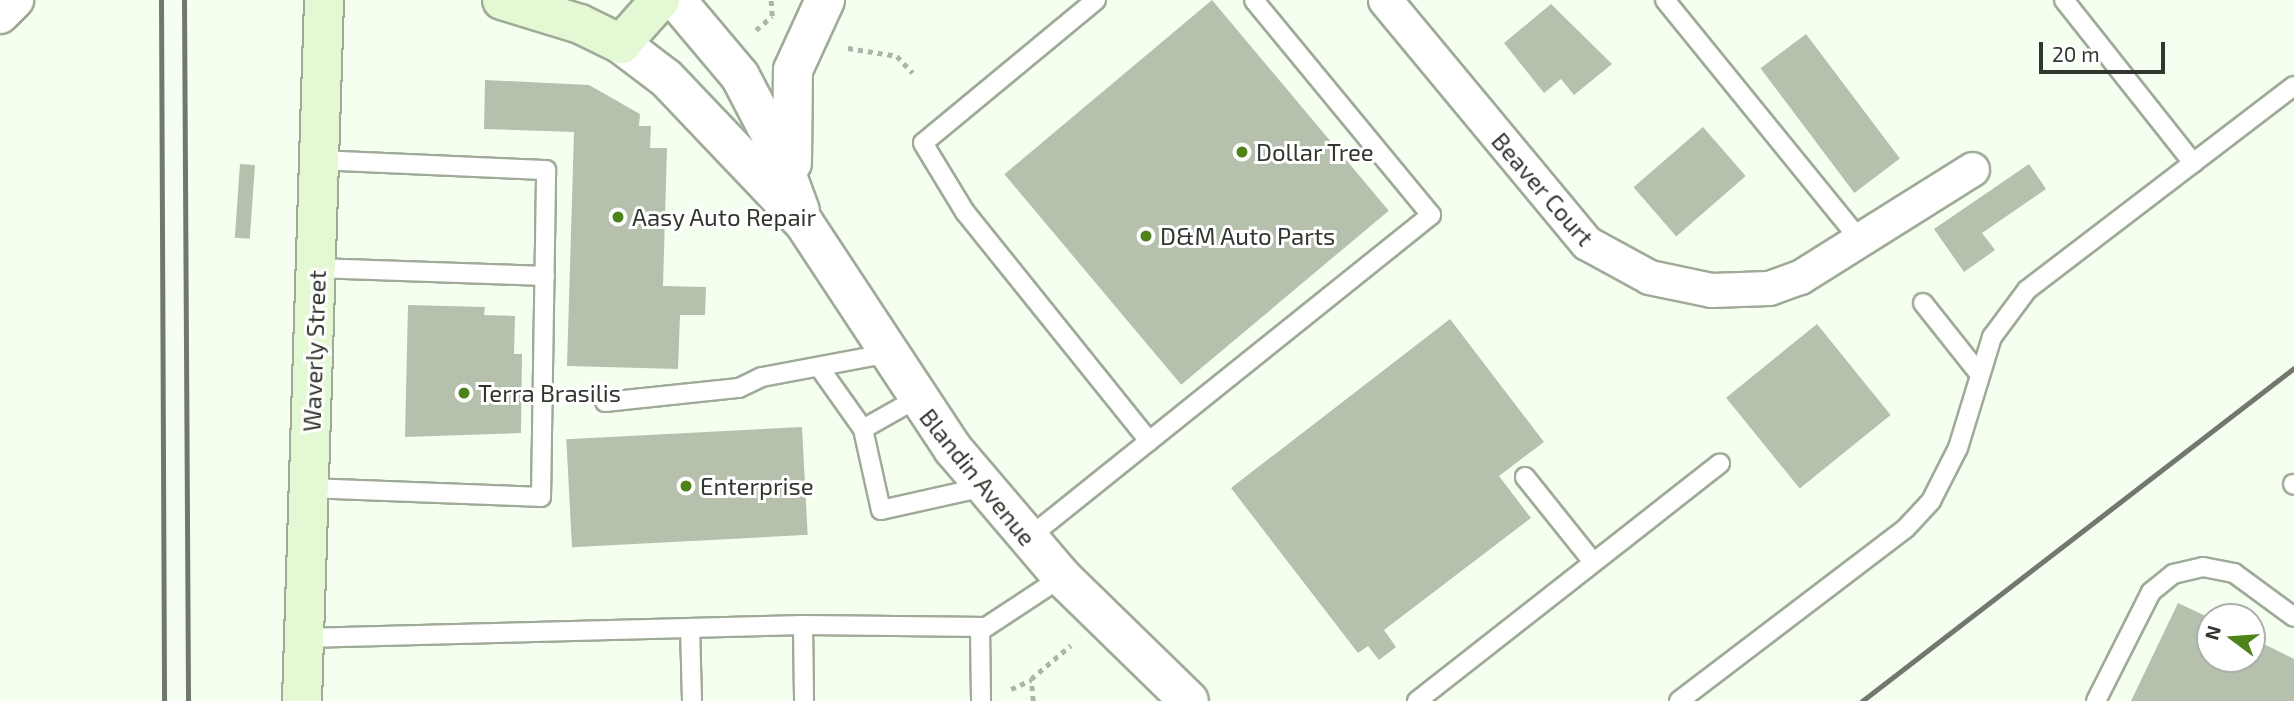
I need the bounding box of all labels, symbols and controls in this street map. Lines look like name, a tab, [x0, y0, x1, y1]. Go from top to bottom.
scale bar	[2042, 28, 2168, 72]
text: 20 m	[2052, 41, 2100, 66]
street label: Beaver Court	[1486, 126, 1600, 252]
place label: Dollar Tree	[1256, 138, 1375, 166]
marker: Dollar Tree	[1234, 144, 1250, 160]
place label: Aasy Auto Repair	[632, 203, 817, 231]
marker: Aasy Auto Repair	[610, 209, 626, 225]
place label: D&M Auto Parts	[1160, 222, 1336, 250]
marker: D&M Auto Parts	[1138, 228, 1154, 244]
street label: Waverly Street	[297, 270, 331, 432]
place label: Terra Brasilis	[478, 379, 621, 407]
marker: Terra Brasilis	[456, 385, 472, 401]
street label: Blandin Avenue	[914, 402, 1042, 552]
place label: Enterprise	[700, 472, 814, 500]
marker: Enterprise	[678, 478, 694, 494]
north arrow	[2196, 603, 2266, 673]
text: N	[2199, 623, 2225, 642]

